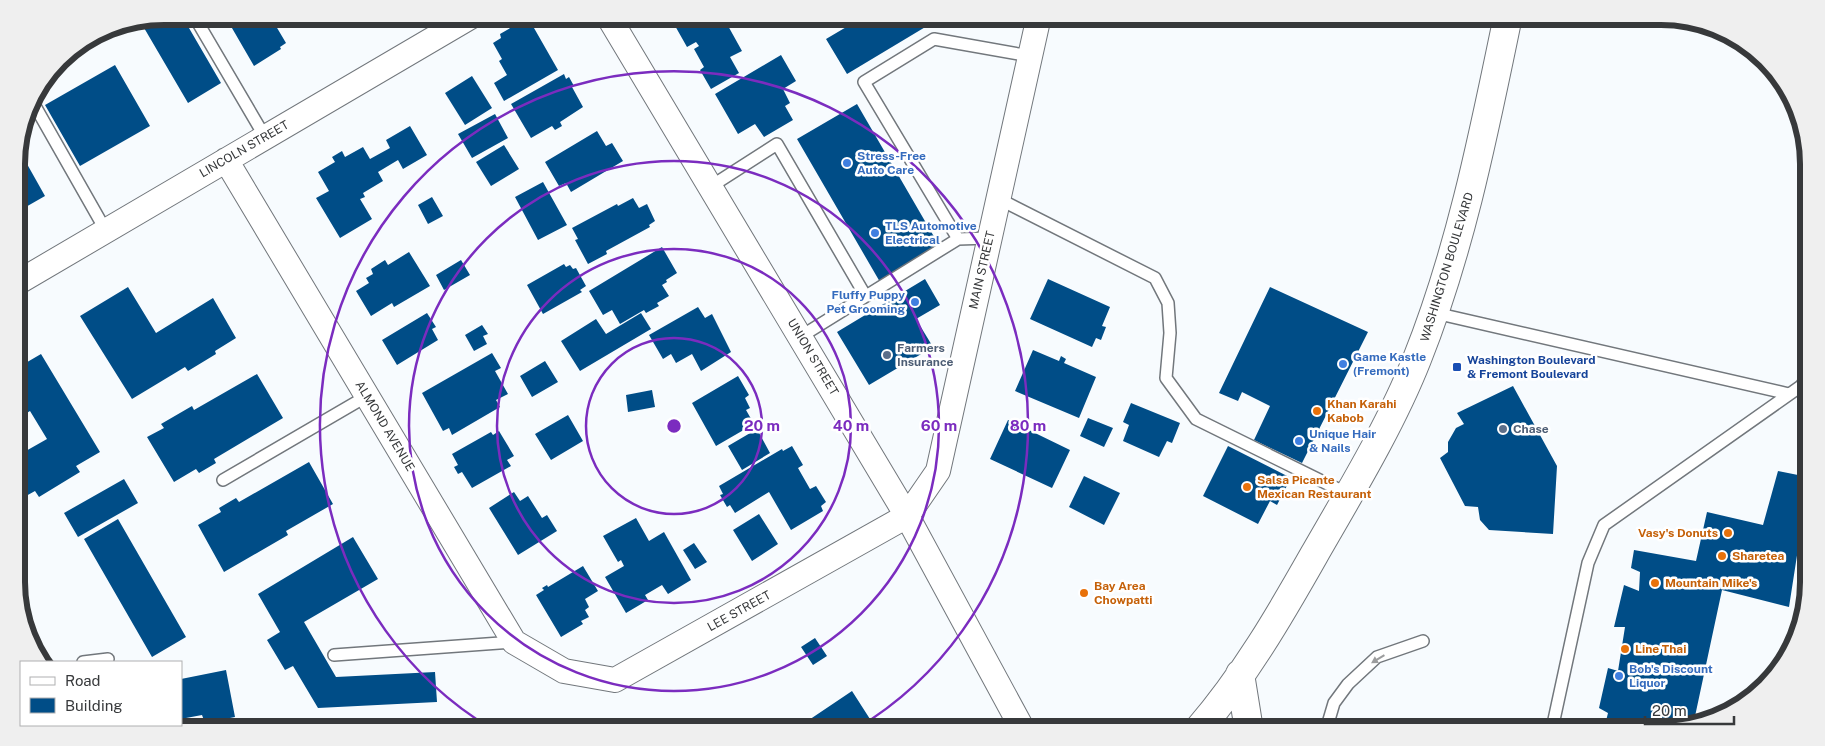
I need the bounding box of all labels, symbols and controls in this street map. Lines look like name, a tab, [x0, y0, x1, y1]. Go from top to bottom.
street label: LINCOLN STREET	[197, 118, 291, 180]
place label: Stress-Free Auto Care	[857, 149, 926, 177]
marker: Stress-Free Auto Care	[841, 157, 853, 169]
street label: WASHINGTON BOULEVARD	[1418, 191, 1476, 343]
place label: TLS Automotive Electrical	[885, 219, 977, 247]
marker: TLS Automotive Electrical	[869, 227, 881, 239]
street label: MAIN STREET	[966, 230, 998, 310]
place label: Fluffy Puppy Pet Grooming	[826, 288, 905, 316]
marker: Fluffy Puppy Pet Grooming	[909, 296, 921, 308]
street label: UNION STREET	[785, 316, 841, 398]
place label: Farmers Insurance	[897, 341, 954, 369]
marker: Farmers Insurance	[881, 349, 893, 361]
place label: Game Kastle (Fremont)	[1353, 350, 1426, 378]
place label: Washington Boulevard & Fremont Boulevard	[1467, 353, 1596, 381]
marker: Game Kastle (Fremont)	[1337, 358, 1349, 370]
marker: Washington Boulevard & Fremont Boulevard	[1451, 361, 1463, 373]
street label: ALMOND AVENUE	[353, 378, 417, 474]
place label: Khan Karahi Kabob	[1327, 397, 1396, 425]
marker: Khan Karahi Kabob	[1311, 405, 1323, 417]
centre of rings	[665, 417, 683, 435]
text: 20 m	[744, 417, 780, 434]
text: 40 m	[833, 417, 869, 434]
text: 60 m	[921, 417, 957, 434]
text: 80 m	[1010, 417, 1046, 434]
place label: Chase	[1513, 422, 1549, 436]
marker: Chase	[1497, 423, 1509, 435]
place label: Unique Hair & Nails	[1309, 427, 1376, 455]
marker: Unique Hair & Nails	[1293, 435, 1305, 447]
place label: Salsa Picante Mexican Restaurant	[1257, 473, 1371, 501]
marker: Salsa Picante Mexican Restaurant	[1241, 481, 1253, 493]
place label: Vasy's Donuts	[1638, 526, 1718, 540]
marker: Vasy's Donuts	[1722, 527, 1734, 539]
place label: Sharetea	[1732, 549, 1784, 563]
marker: Sharetea	[1716, 550, 1728, 562]
place label: Mountain Mike's	[1665, 576, 1757, 590]
marker: Mountain Mike's	[1649, 577, 1661, 589]
place label: Bay Area Chowpatti	[1094, 579, 1153, 607]
marker: Bay Area Chowpatti	[1078, 587, 1090, 599]
street label: LEE STREET	[705, 588, 773, 634]
place label: Line Thai	[1635, 642, 1686, 656]
marker: Line Thai	[1619, 643, 1631, 655]
one-way arrow	[1371, 654, 1384, 663]
legend	[20, 661, 182, 726]
place label: Bob's Discount Liquor	[1629, 662, 1713, 690]
marker: Bob's Discount Liquor	[1613, 670, 1625, 682]
text: Road	[65, 672, 101, 689]
scale bar	[1645, 694, 1734, 726]
text: Building	[65, 697, 123, 714]
text: 20 m	[1652, 702, 1687, 719]

